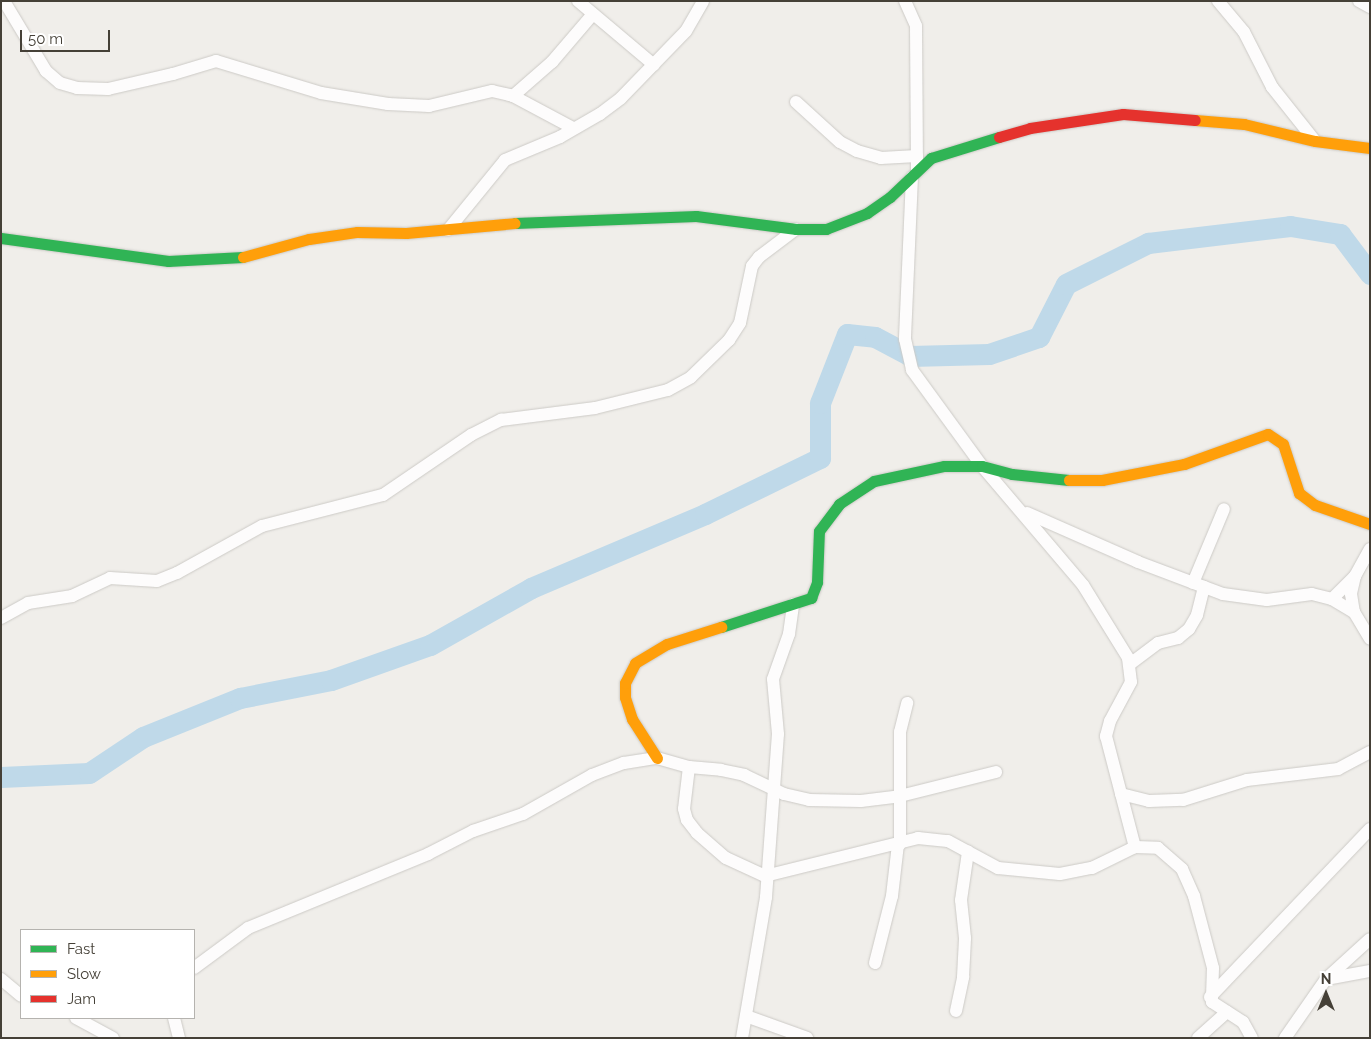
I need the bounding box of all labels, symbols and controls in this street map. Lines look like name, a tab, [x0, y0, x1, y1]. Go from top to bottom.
scale bar	[22, 20, 112, 52]
text: 50 m	[28, 30, 63, 48]
legend	[20, 929, 195, 1019]
text: Fast	[67, 940, 95, 958]
text: Slow	[67, 965, 101, 983]
north arrow	[1301, 969, 1351, 1019]
text: N	[1321, 971, 1331, 987]
text: Jam	[67, 990, 96, 1008]

